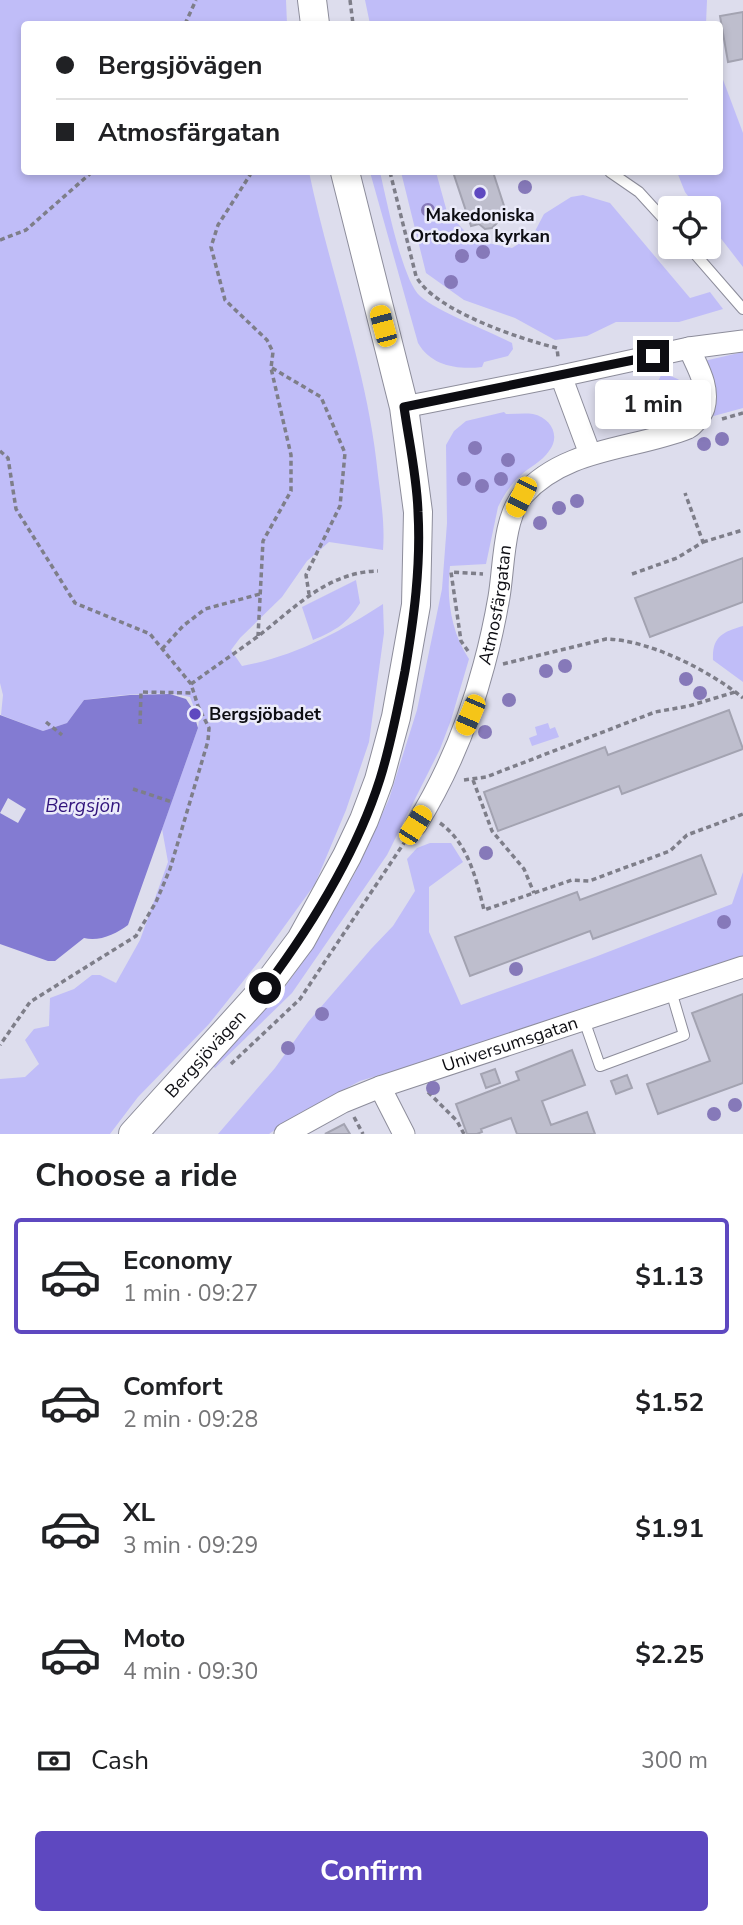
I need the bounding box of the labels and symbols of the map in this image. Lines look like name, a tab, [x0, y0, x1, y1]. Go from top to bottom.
marker: Makedoniska Ortodoxa kyrkan	[472, 185, 488, 201]
place label: Makedoniska Ortodoxa kyrkan	[410, 203, 550, 248]
car	[368, 303, 399, 349]
route end	[637, 340, 669, 372]
callout: 1 min	[595, 380, 711, 430]
car	[503, 474, 540, 520]
street label: Atmosfärgatan	[473, 543, 517, 667]
car	[453, 692, 488, 738]
place label: Bergsjöbadet	[209, 702, 321, 726]
marker: Bergsjöbadet	[187, 706, 203, 722]
water label: Bergsjön	[45, 793, 121, 819]
car	[395, 802, 436, 848]
route start	[249, 972, 281, 1004]
street label: Bergsjövägen	[159, 1005, 251, 1103]
street label: Universumsgatan	[439, 1010, 581, 1078]

